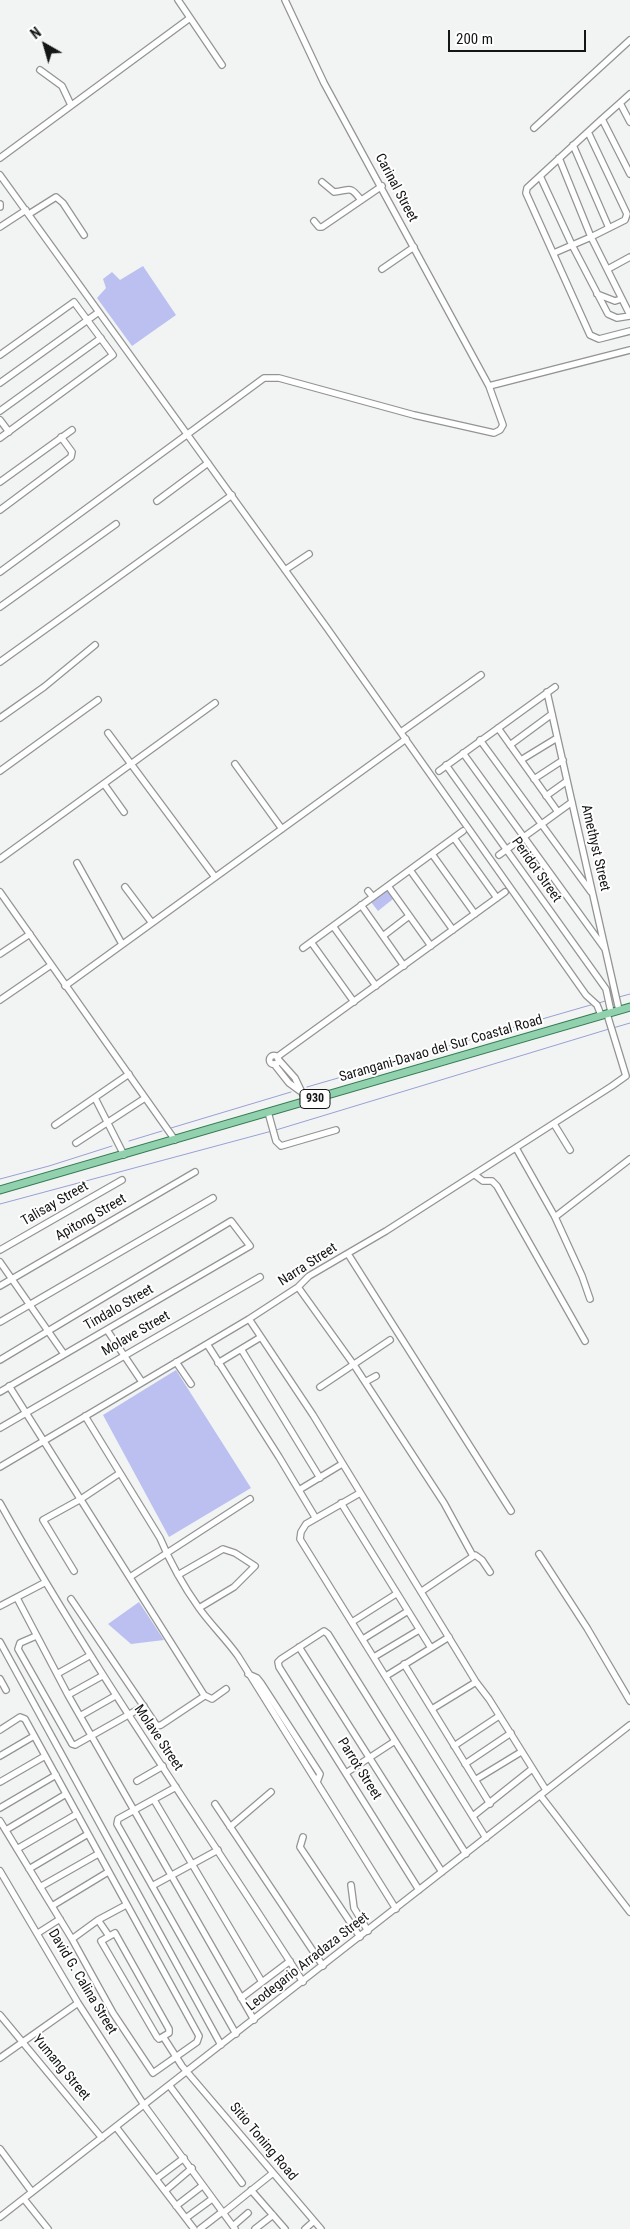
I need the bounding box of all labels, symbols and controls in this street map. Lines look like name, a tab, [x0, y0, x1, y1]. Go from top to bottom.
north arrow	[20, 20, 70, 70]
scale bar	[450, 20, 588, 52]
text: N	[27, 24, 44, 42]
text: 200 m	[456, 30, 493, 48]
street label: Carinal Street	[371, 151, 421, 225]
street label: Amethyst Street	[577, 803, 613, 893]
street label: Peridot Street	[507, 834, 565, 906]
street label: Sarangani-Davao del Sur Coastal Road	[337, 1012, 545, 1086]
road number: 930	[300, 1090, 330, 1108]
street label: Talisay Street	[19, 1178, 91, 1230]
street label: Apitong Street	[53, 1191, 129, 1245]
street label: Narra Street	[276, 1240, 340, 1290]
street label: Tindalo Street	[81, 1281, 157, 1335]
street label: Molave Street	[99, 1308, 173, 1360]
street label: Molave Street	[130, 1702, 186, 1774]
street label: Parrot Street	[333, 1735, 385, 1803]
street label: Leodegario Arradaza Street	[243, 1909, 373, 2015]
street label: David G. Calina Street	[44, 1926, 120, 2038]
street label: Yumang Street	[29, 2032, 93, 2104]
street label: Sitio Toning Road	[225, 2100, 301, 2184]

